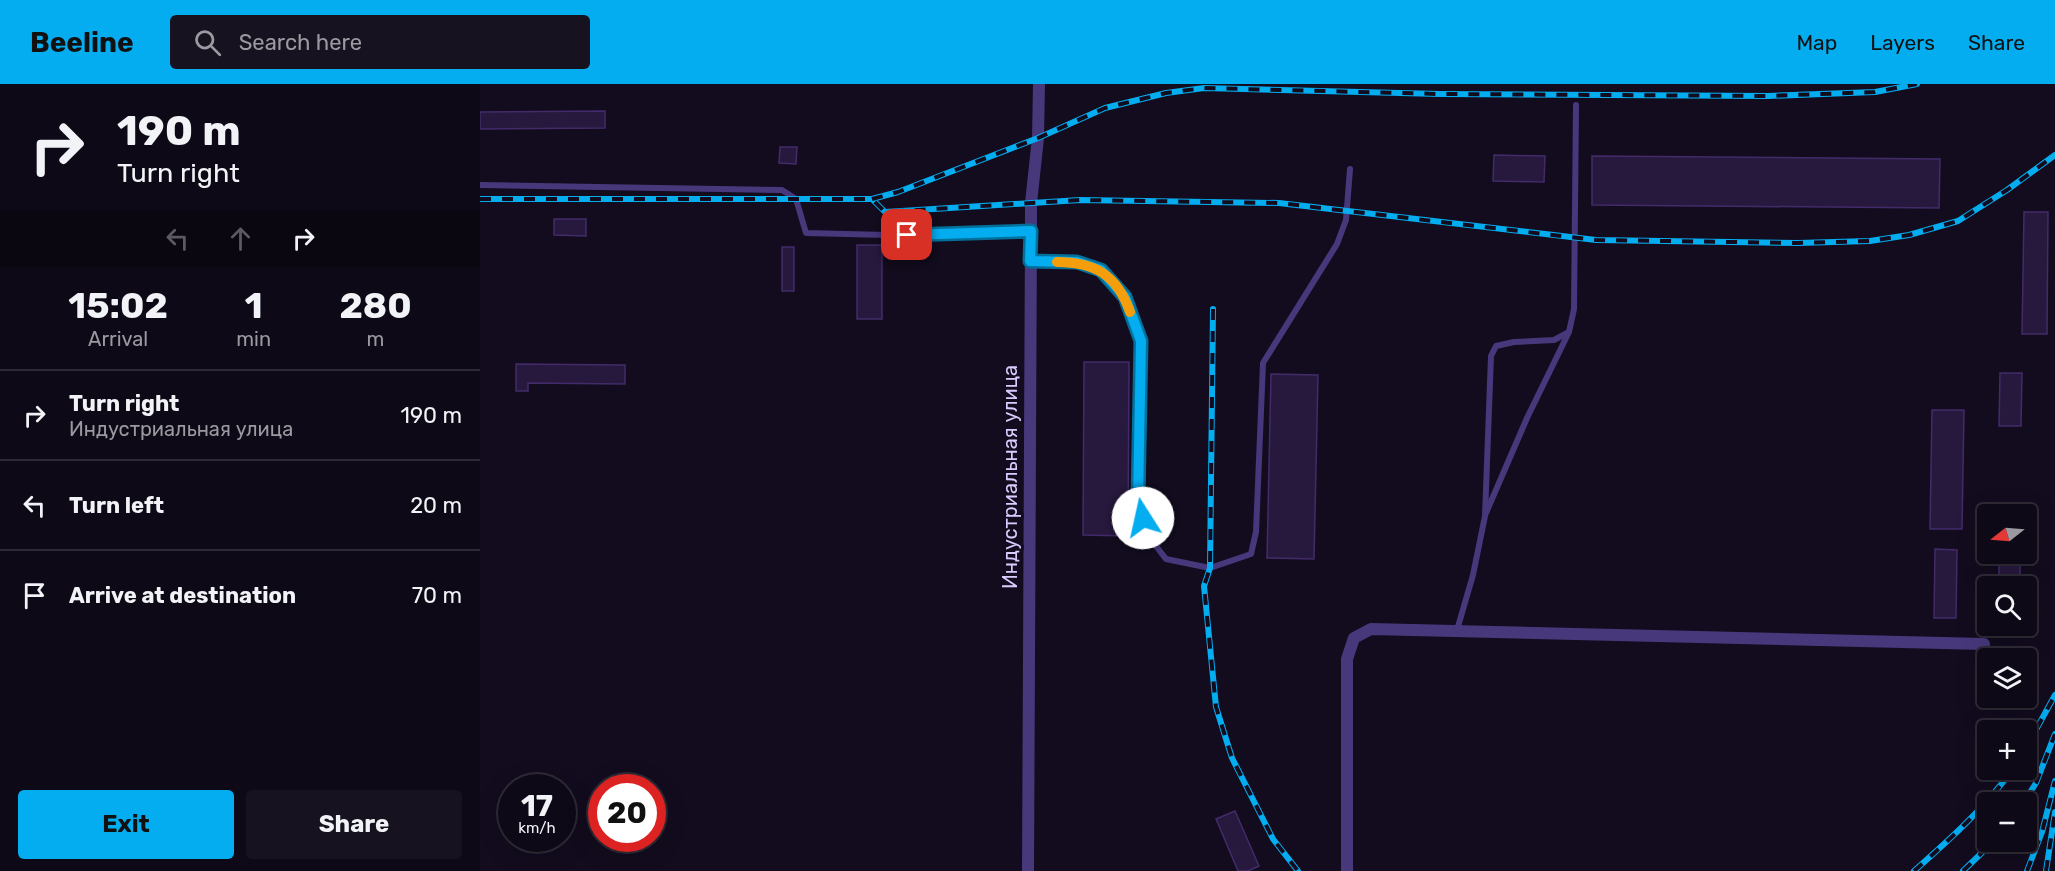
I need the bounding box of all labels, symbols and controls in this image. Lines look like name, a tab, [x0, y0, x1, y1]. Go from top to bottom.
search box	[170, 15, 590, 69]
text: Beeline	[30, 26, 134, 59]
icon: search	[191, 26, 224, 59]
text: Search here	[239, 29, 362, 56]
text: Map	[1796, 30, 1837, 55]
text: Layers	[1870, 30, 1935, 55]
text: Share	[1968, 30, 2025, 55]
text: 190 m	[117, 106, 241, 156]
icon: right	[18, 108, 96, 186]
text: Turn right	[117, 157, 240, 189]
pin	[881, 209, 932, 260]
icon: arrive	[890, 218, 923, 251]
icon: left	[161, 222, 194, 255]
icon: ahead	[224, 222, 257, 255]
icon: right	[287, 222, 320, 255]
text: 15:02	[68, 284, 168, 327]
text: 1	[245, 284, 263, 327]
text: 280	[339, 284, 412, 327]
text: Arrival	[88, 327, 148, 351]
text: min	[236, 327, 271, 351]
text: m	[367, 327, 384, 351]
street label: Индустриальная улица	[998, 365, 1022, 589]
text: Turn right	[69, 390, 179, 417]
icon: right	[18, 399, 51, 432]
text: 190 m	[401, 402, 462, 429]
text: Индустриальная улица	[69, 417, 293, 441]
position arrow	[1111, 486, 1175, 550]
icon: left	[18, 489, 51, 522]
text: Turn left	[69, 492, 164, 519]
text: 20 m	[410, 492, 462, 519]
north arrow	[1977, 504, 2037, 564]
map controls	[1977, 504, 2037, 852]
button: search	[1977, 576, 2037, 636]
icon: arrive	[18, 579, 51, 612]
text: Arrive at destination	[69, 582, 296, 609]
text: 70 m	[412, 582, 462, 609]
button: layers	[1977, 648, 2037, 708]
button: +	[1977, 720, 2037, 780]
speed limit sign: 20	[588, 774, 666, 852]
text: 17	[521, 788, 553, 824]
button: Exit	[18, 790, 234, 859]
button: Share	[246, 790, 462, 859]
button: −	[1977, 792, 2037, 852]
text: km/h	[518, 819, 556, 837]

